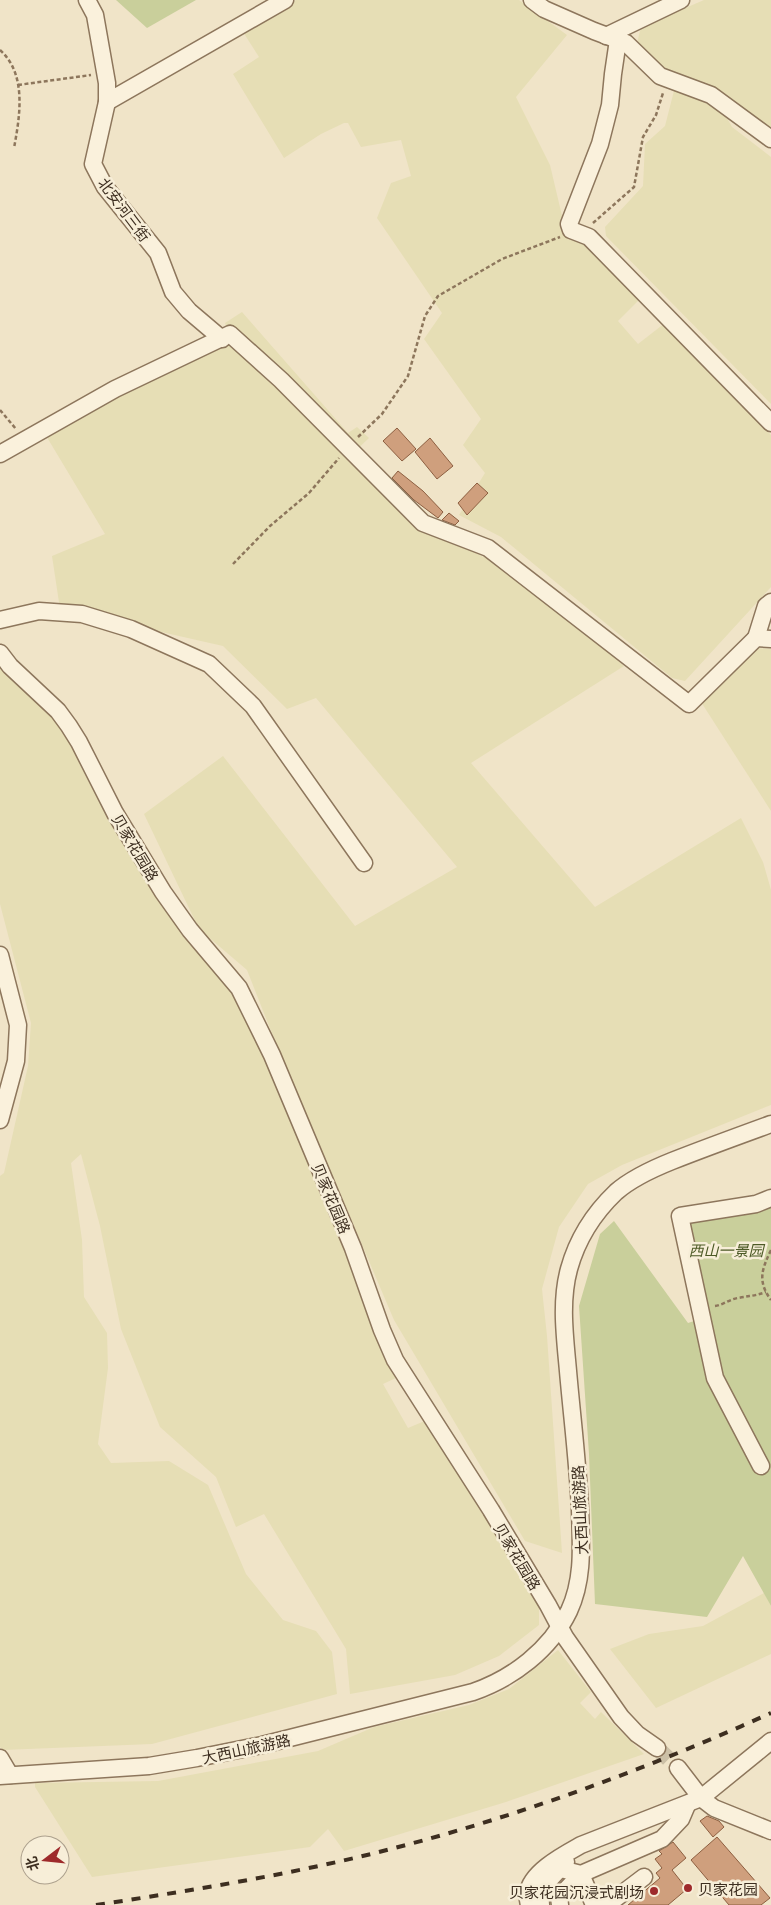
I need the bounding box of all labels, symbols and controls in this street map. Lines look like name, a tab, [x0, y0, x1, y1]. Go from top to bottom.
street label: 北安河三街	[93, 172, 157, 246]
street label: 贝家花园路	[107, 809, 165, 885]
street label: 贝家花园路	[307, 1159, 357, 1237]
park label: 西山一景园	[688, 1238, 765, 1261]
street label: 大西山旅游路	[565, 1464, 593, 1556]
street label: 贝家花园路	[489, 1518, 547, 1594]
street label: 大西山旅游路	[200, 1727, 292, 1769]
north arrow	[20, 1835, 70, 1885]
text: 北	[20, 1854, 43, 1873]
place label: 贝家花园	[698, 1877, 758, 1900]
place label: 贝家花园沉浸式剧场	[509, 1880, 644, 1903]
marker: 贝家花园	[682, 1882, 694, 1894]
marker: 贝家花园沉浸式剧场	[648, 1885, 660, 1897]

